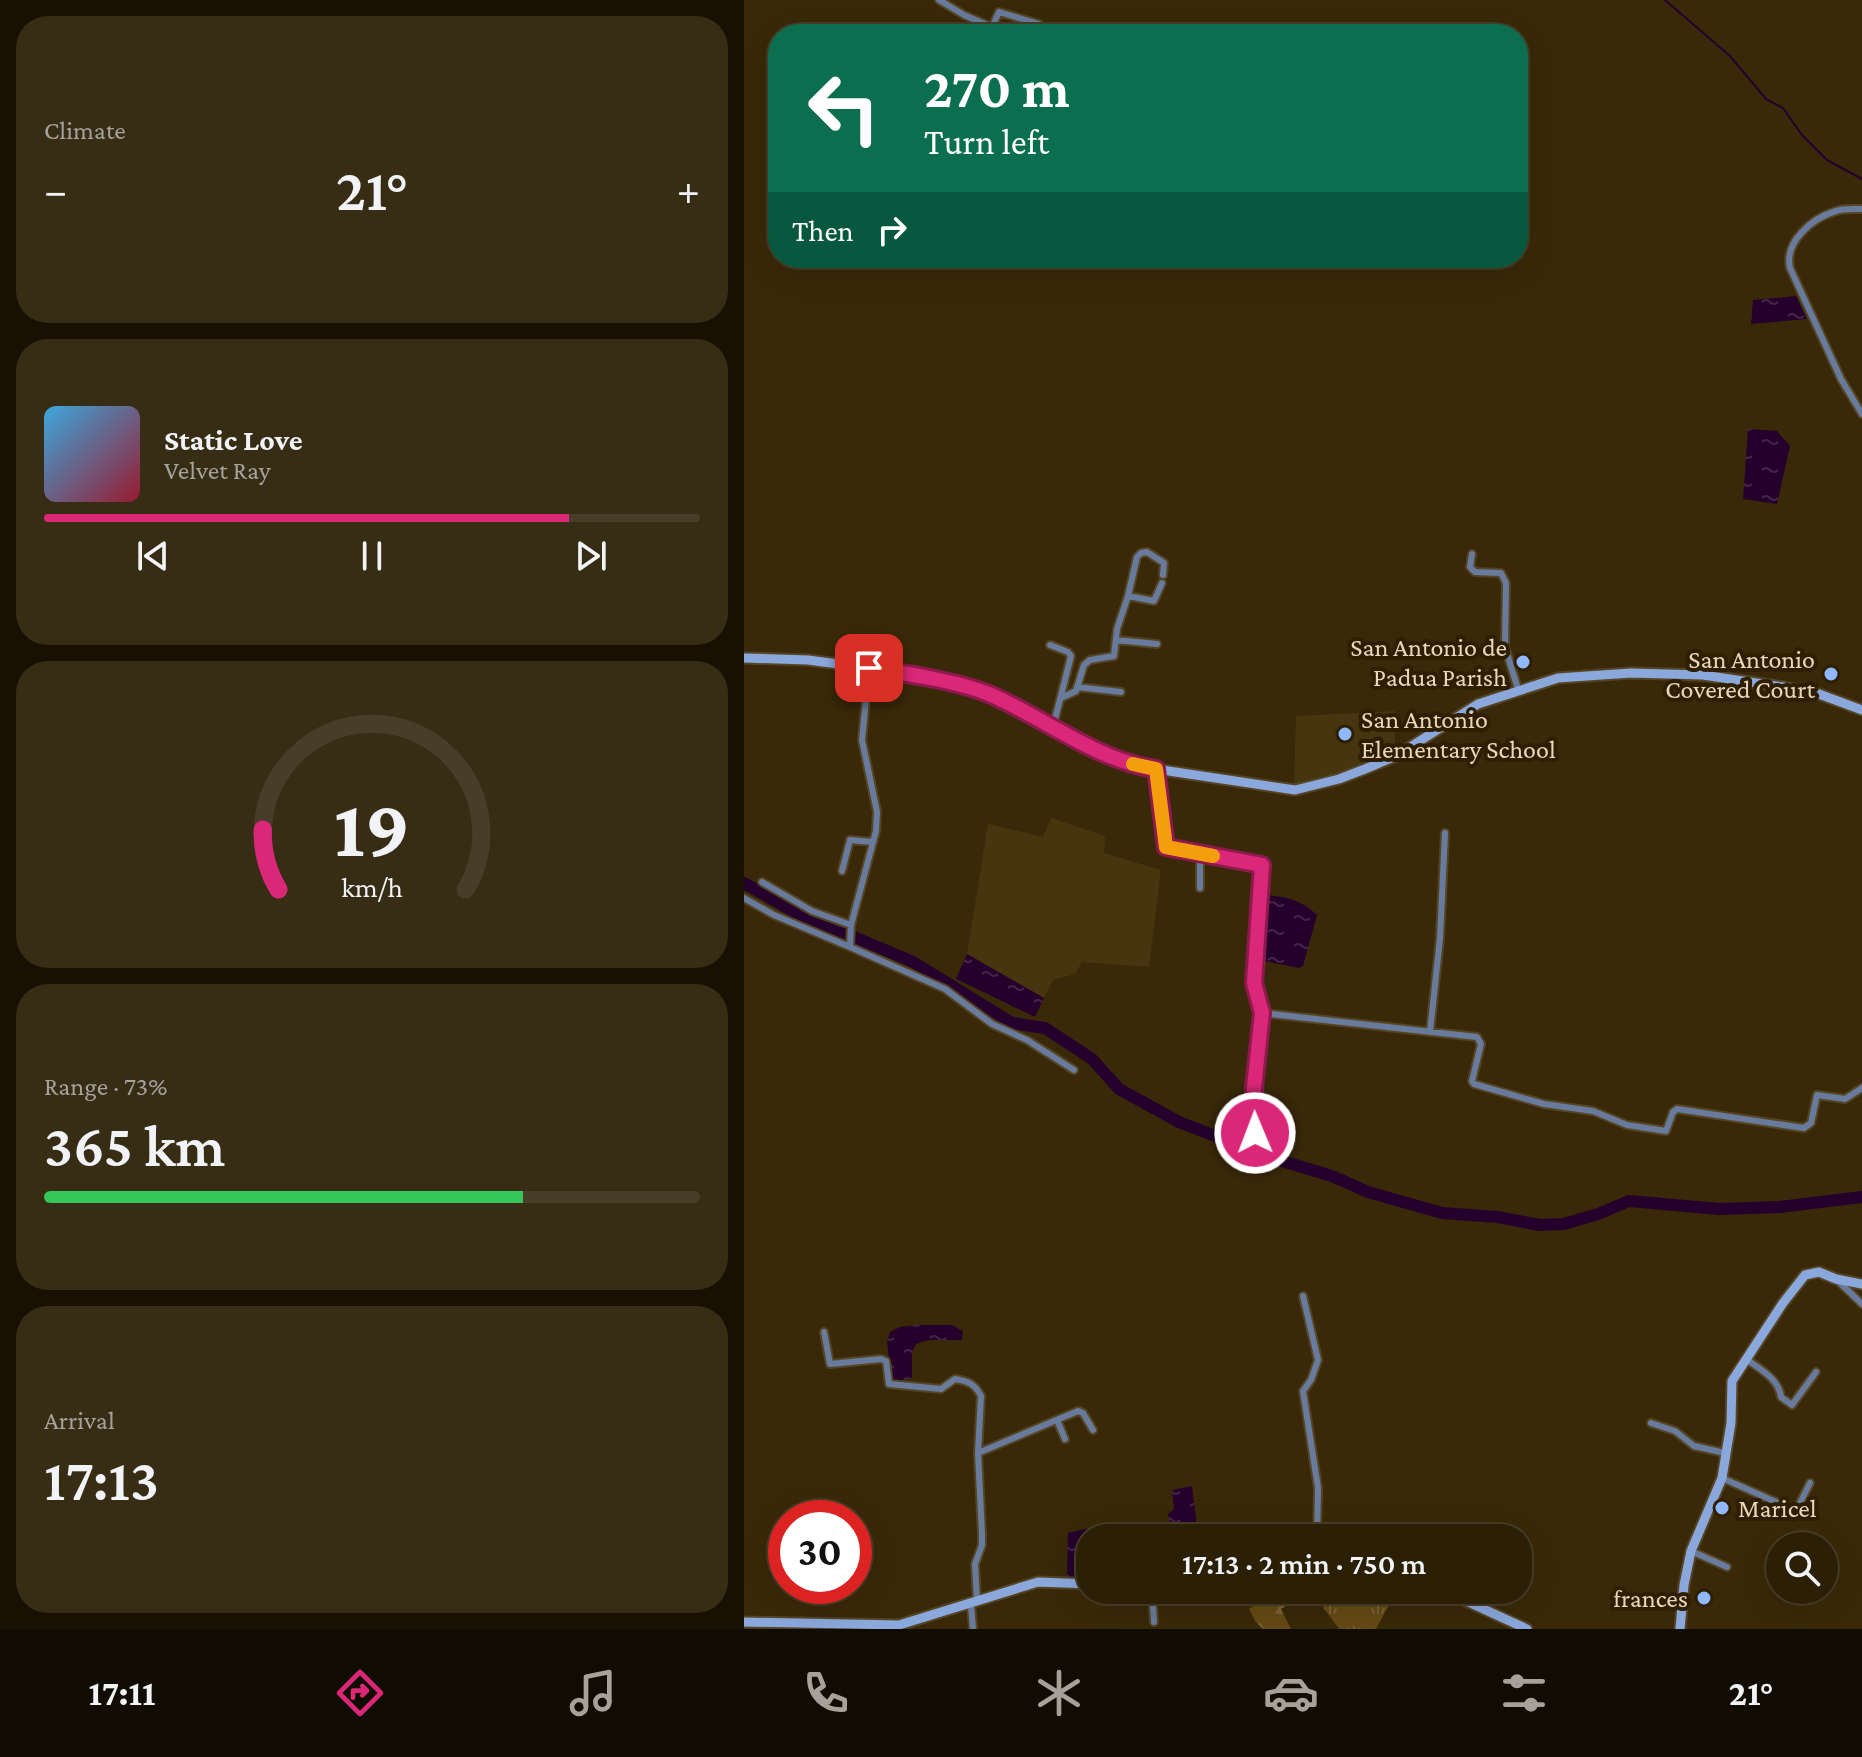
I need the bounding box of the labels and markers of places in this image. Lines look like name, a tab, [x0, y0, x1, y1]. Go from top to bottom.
place label: San Antonio de Padua Parish	[1350, 633, 1507, 692]
pin	[835, 634, 903, 702]
place label: San Antonio Covered Court	[1665, 645, 1815, 704]
marker: San Antonio de Padua Parish	[1514, 653, 1532, 671]
marker: San Antonio Covered Court	[1822, 665, 1840, 683]
place label: San Antonio Elementary School	[1361, 705, 1556, 764]
marker: San Antonio Elementary School	[1336, 725, 1354, 743]
place label: Maricel	[1738, 1494, 1817, 1523]
marker: Maricel	[1713, 1499, 1731, 1517]
place label: frances	[1613, 1584, 1688, 1613]
marker: frances	[1695, 1589, 1713, 1607]

